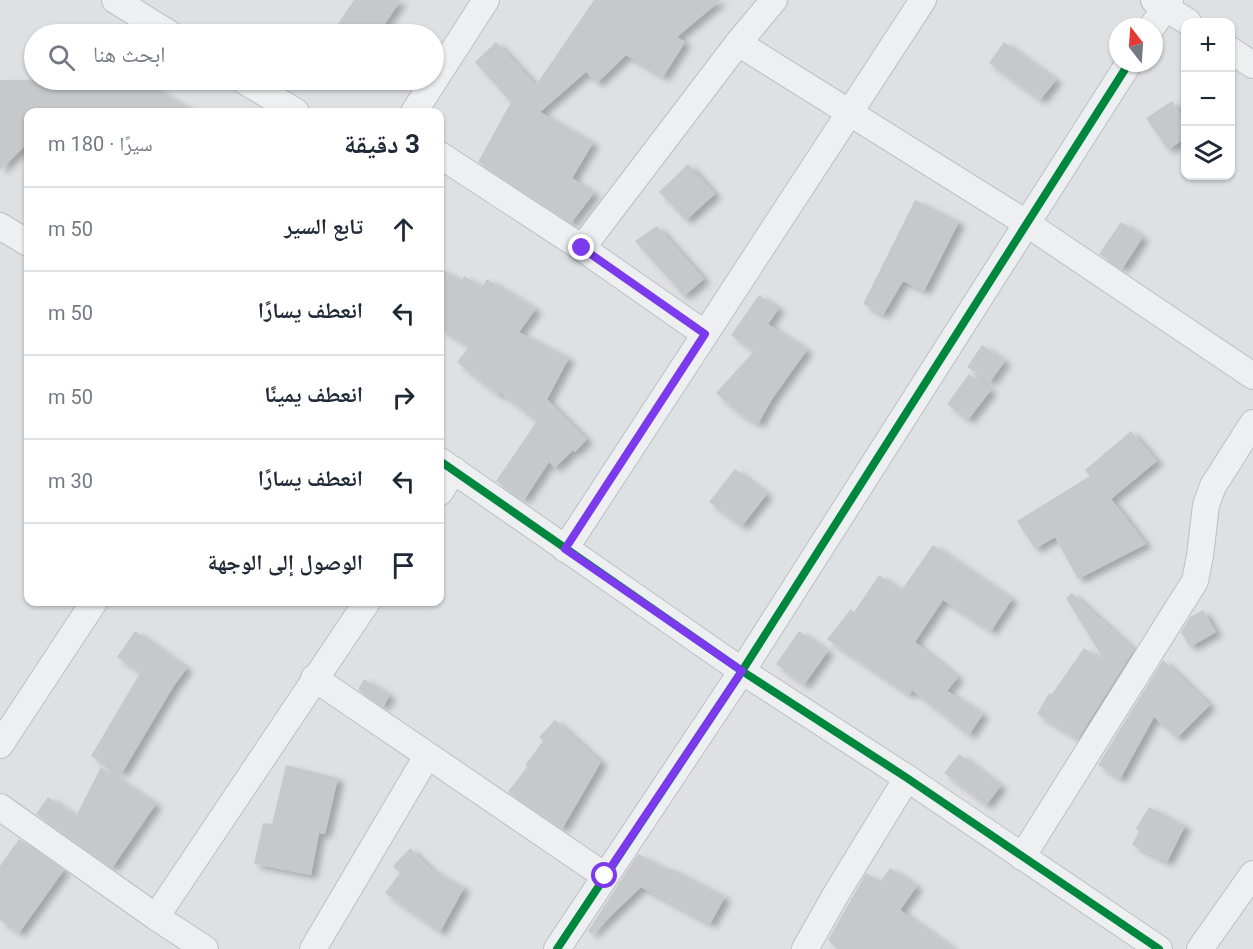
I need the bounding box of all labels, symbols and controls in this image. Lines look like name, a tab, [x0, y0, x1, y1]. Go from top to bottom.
north arrow	[1109, 18, 1163, 72]
map controls	[1181, 18, 1235, 180]
button: +	[1181, 18, 1235, 72]
search box	[24, 24, 444, 90]
icon: search	[45, 41, 78, 74]
text: ابحث هنا	[93, 42, 166, 67]
button: −	[1181, 72, 1235, 126]
button: layers	[1181, 126, 1235, 180]
text: 3 دقيقة	[344, 129, 420, 159]
text: سيرًا · 180 m	[48, 132, 153, 156]
icon: ahead	[387, 213, 420, 246]
text: تابع السير	[284, 214, 363, 239]
text: 50 m	[48, 217, 93, 241]
route end	[568, 234, 594, 260]
icon: left	[387, 297, 420, 330]
text: انعطف يسارًا	[258, 298, 363, 323]
text: 50 m	[48, 301, 93, 325]
icon: right	[387, 381, 420, 414]
text: انعطف يمينًا	[264, 382, 363, 407]
text: 50 m	[48, 385, 93, 409]
icon: left	[387, 465, 420, 498]
text: انعطف يسارًا	[258, 466, 363, 491]
text: 30 m	[48, 469, 93, 493]
icon: arrive	[387, 549, 420, 582]
text: الوصول إلى الوجهة	[207, 550, 363, 575]
route start	[591, 862, 617, 888]

